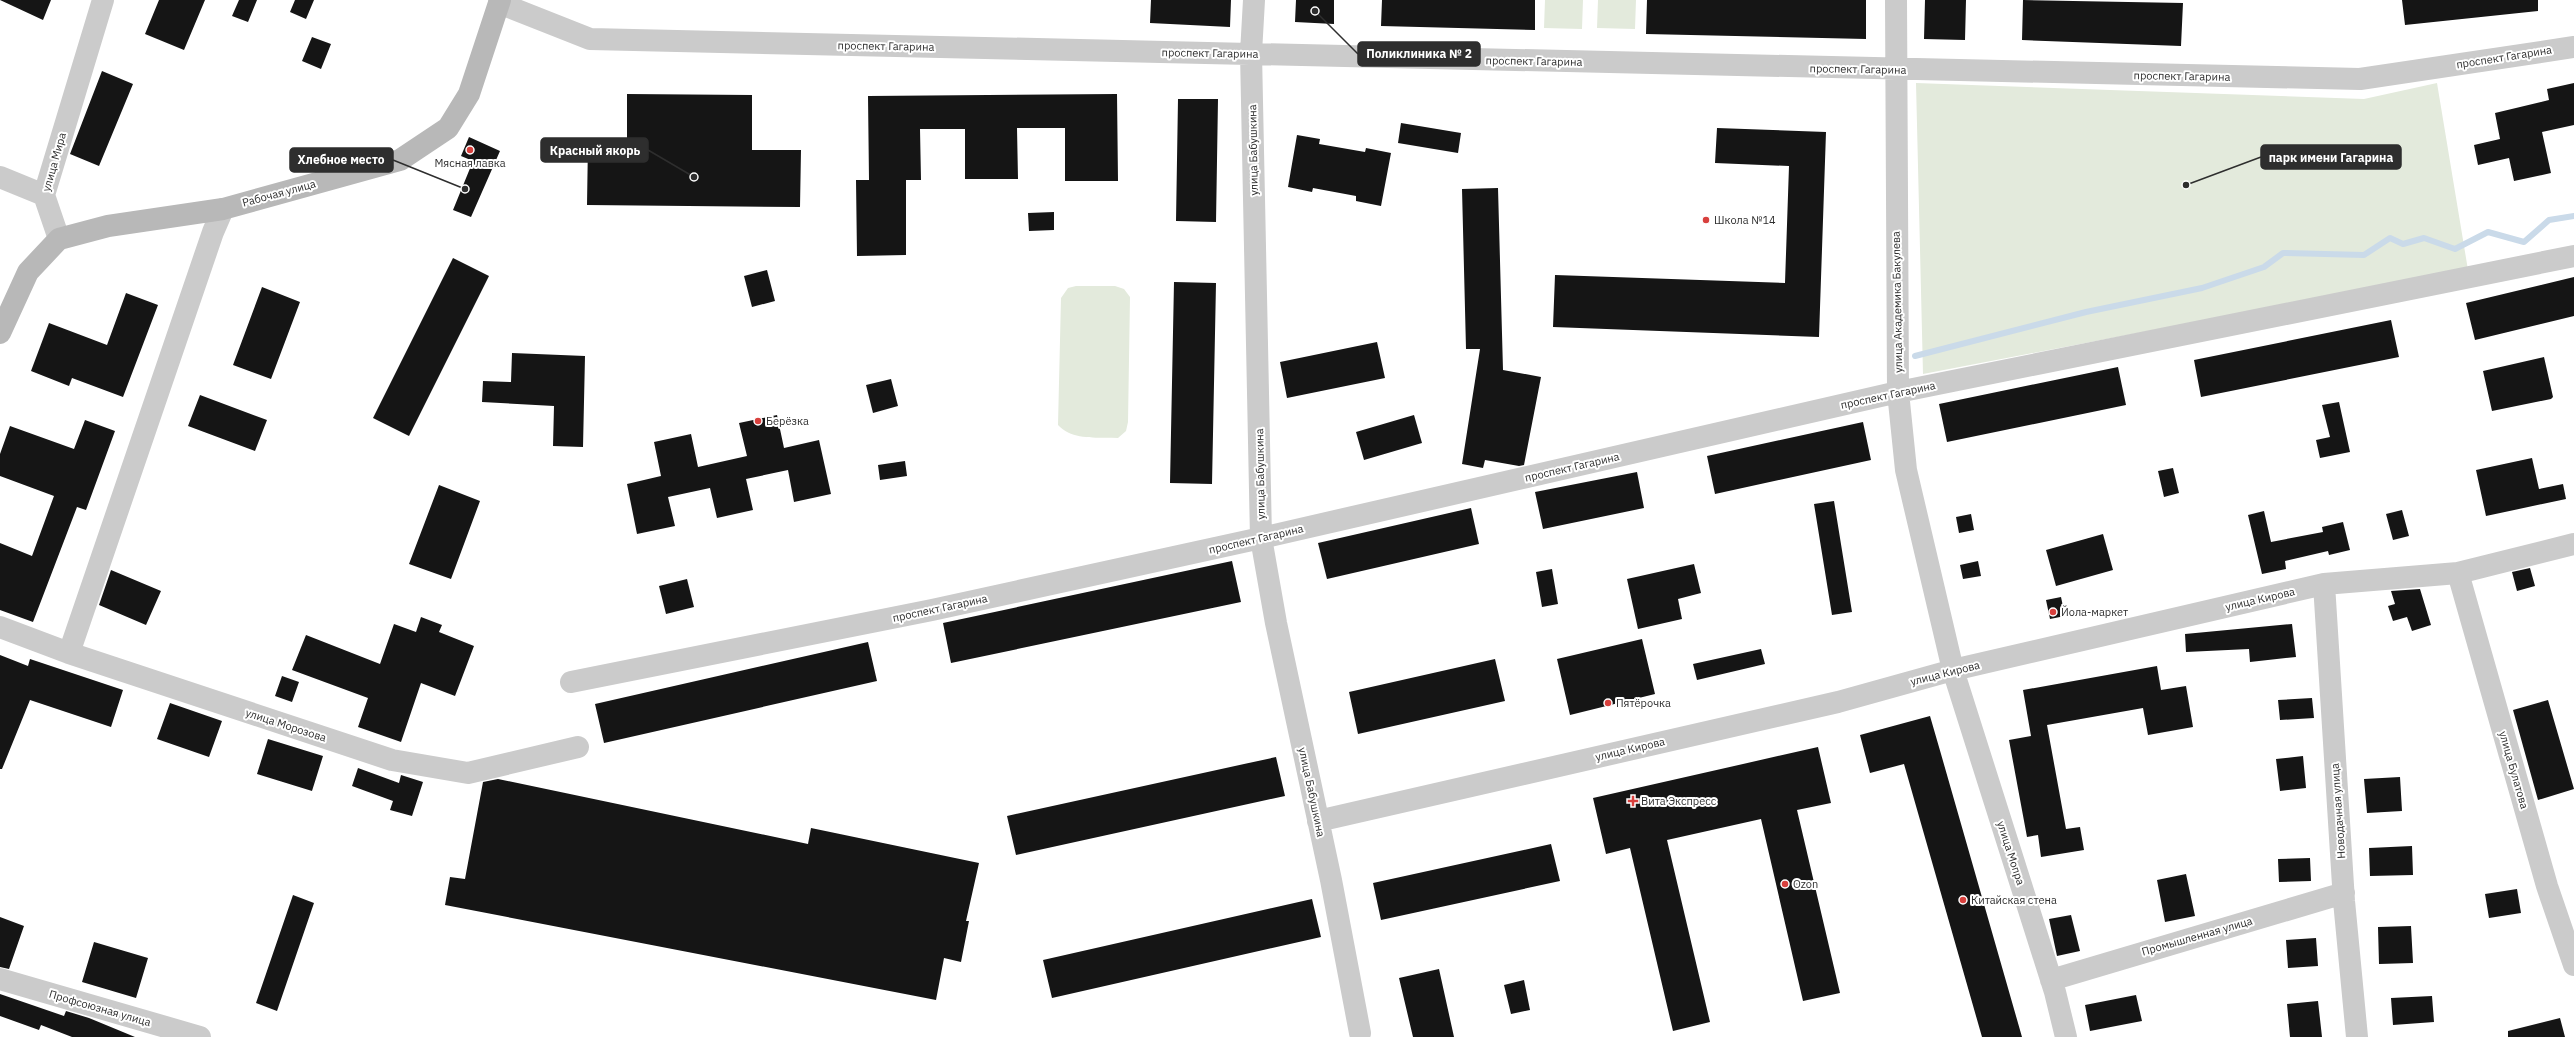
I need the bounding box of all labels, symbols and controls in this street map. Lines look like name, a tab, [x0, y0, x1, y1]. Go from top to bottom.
street label: проспект Гагарина	[838, 38, 935, 54]
callout: Поликлиника № 2	[1358, 42, 1480, 66]
street label: проспект Гагарина	[2455, 43, 2553, 71]
street label: проспект Гагарина	[1162, 45, 1259, 61]
text: Поликлиника № 2	[1366, 46, 1472, 61]
street label: проспект Гагарина	[1486, 53, 1583, 69]
street label: проспект Гагарина	[1810, 61, 1907, 77]
street label: проспект Гагарина	[2134, 68, 2231, 84]
street label: улица Бабушкина	[1245, 104, 1261, 196]
street label: улица Мира	[39, 131, 69, 193]
callout: Красный якорь	[541, 138, 648, 162]
text: Красный якорь	[550, 143, 640, 158]
marker: Мясная лавка	[465, 145, 475, 155]
callout: парк имени Гагарина	[2261, 145, 2401, 169]
callout: Хлебное место	[290, 148, 393, 172]
text: парк имени Гагарина	[2269, 150, 2393, 165]
text: Хлебное место	[297, 152, 385, 167]
place label: Мясная лавка	[434, 156, 506, 170]
street label: Рабочая улица	[241, 176, 317, 210]
place label: Школа №14	[1714, 213, 1776, 227]
marker: Школа №14	[1701, 215, 1711, 225]
street label: улица Академика Бакулева	[1889, 231, 1905, 373]
street label: проспект Гагарина	[1839, 378, 1937, 412]
place label: Берёзка	[766, 414, 809, 428]
marker: Берёзка	[753, 416, 763, 426]
street label: улица Бабушкина	[1252, 428, 1268, 520]
street label: проспект Гагарина	[1523, 449, 1621, 485]
street label: проспект Гагарина	[1207, 521, 1305, 557]
street label: улица Кирова	[2224, 584, 2296, 614]
street label: проспект Гагарина	[891, 591, 989, 625]
place label: Йола-маркет	[2061, 605, 2128, 619]
marker: Йола-маркет	[2048, 607, 2058, 617]
street label: улица Кирова	[1909, 658, 1981, 688]
place label: Пятёрочка	[1616, 696, 1671, 710]
marker: Пятёрочка	[1603, 698, 1613, 708]
street label: улица Морозова	[244, 705, 328, 745]
street label: улица Булатова	[2496, 729, 2532, 811]
street label: улица Кирова	[1594, 734, 1666, 764]
street label: улица Бабушкина	[1296, 746, 1328, 838]
street label: Новодачная улица	[2328, 763, 2348, 859]
place label: Вита Экспресс	[1641, 794, 1717, 808]
marker: Вита Экспресс	[1628, 796, 1638, 806]
street label: улица Мопра	[1994, 819, 2028, 887]
place label: Ozon	[1793, 877, 1818, 891]
marker: Ozon	[1780, 879, 1790, 889]
place label: Китайская стена	[1971, 893, 2057, 907]
marker: Китайская стена	[1958, 895, 1968, 905]
street label: Промышленная улица	[2140, 913, 2254, 959]
street label: Профсоюзная улица	[47, 987, 153, 1029]

